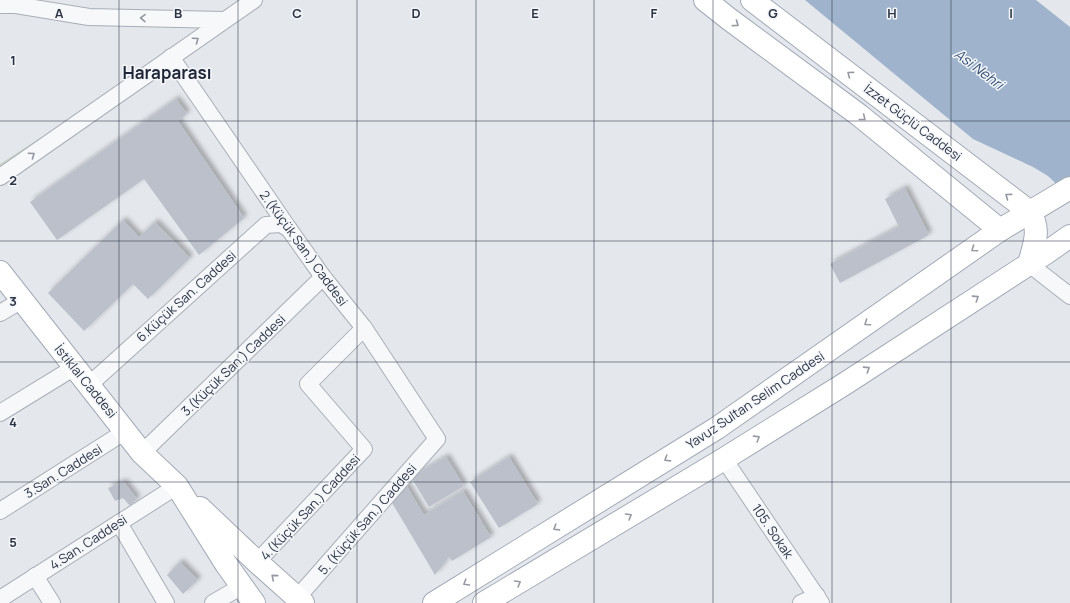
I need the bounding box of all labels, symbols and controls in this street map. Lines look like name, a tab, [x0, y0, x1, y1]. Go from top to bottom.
text: A	[55, 4, 64, 22]
text: B	[174, 4, 182, 22]
text: C	[292, 4, 302, 22]
text: D	[411, 4, 421, 22]
text: E	[531, 4, 539, 22]
text: F	[651, 4, 658, 22]
text: G	[768, 4, 778, 22]
text: H	[887, 4, 897, 22]
text: I	[1009, 4, 1013, 22]
one-way arrow	[140, 14, 146, 22]
one-way arrow	[731, 19, 738, 26]
one-way arrow	[191, 38, 198, 45]
water label: Asi Nehri	[951, 44, 1009, 94]
text: 1	[10, 51, 16, 69]
district label: Haraparası	[122, 61, 212, 84]
one-way arrow	[847, 72, 854, 79]
street label: İzzet Güçlü Caddesi	[860, 79, 966, 165]
one-way arrow	[858, 114, 865, 121]
one-way arrow	[28, 152, 35, 160]
text: 2	[9, 171, 17, 189]
street label: 2.(Küçük San.) Caddesi	[256, 186, 352, 310]
one-way arrow	[1006, 193, 1013, 200]
one-way arrow	[971, 244, 978, 251]
street label: 6.Küçük San. Caddesi	[132, 246, 240, 346]
text: 3	[9, 292, 17, 310]
one-way arrow	[972, 295, 979, 303]
street label: 3.(Küçük San.) Caddesi	[177, 310, 289, 420]
one-way arrow	[864, 318, 871, 326]
street label: İstiklal Caddesi	[51, 340, 121, 422]
street label: Yavuz Sultan Selim Caddesi	[682, 347, 828, 453]
one-way arrow	[863, 367, 870, 374]
text: 4	[9, 413, 17, 431]
one-way arrow	[753, 436, 760, 443]
street label: 3.San. Caddesi	[21, 440, 105, 502]
street label: 4.(Küçük San.) Caddesi	[256, 450, 364, 564]
one-way arrow	[664, 454, 671, 462]
street label: 5. (Küçük San.) Caddesi	[314, 460, 420, 578]
street label: 105. Sokak	[748, 500, 798, 562]
street label: 4.San. Caddesi	[46, 510, 130, 574]
one-way arrow	[625, 513, 632, 521]
one-way arrow	[553, 523, 560, 530]
text: 5	[9, 533, 17, 551]
one-way arrow	[271, 575, 279, 582]
one-way arrow	[463, 579, 470, 586]
one-way arrow	[514, 580, 521, 587]

